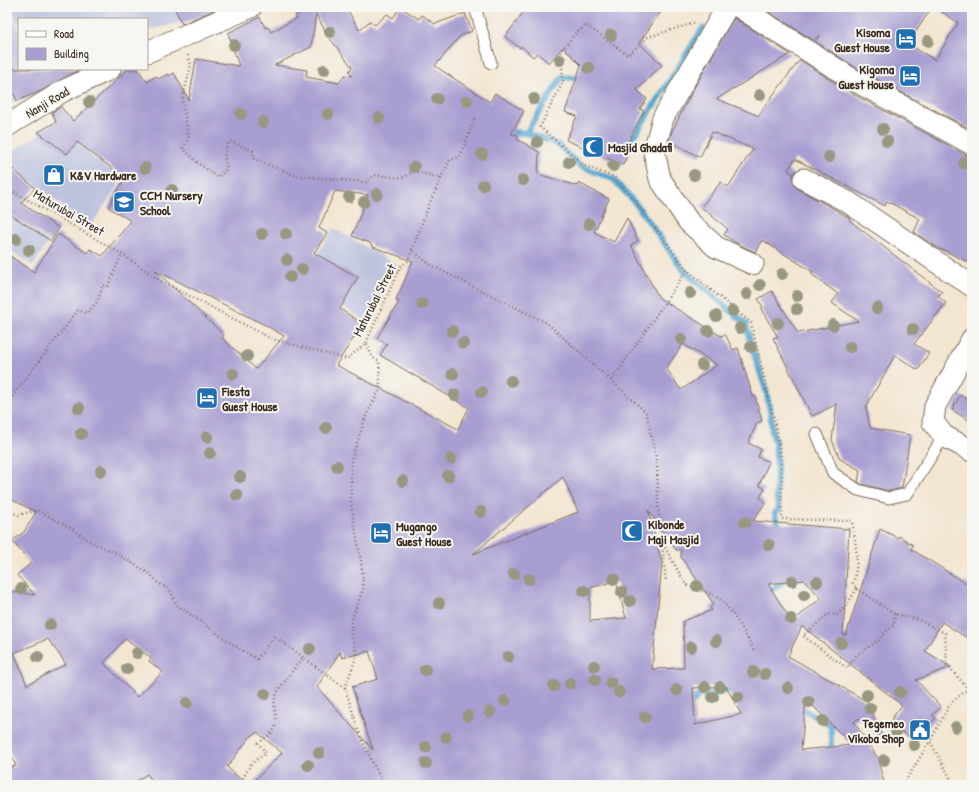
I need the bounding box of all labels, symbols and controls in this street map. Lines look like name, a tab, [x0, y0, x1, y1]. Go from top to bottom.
legend	[18, 18, 148, 70]
place label: Kisoma Guest House	[834, 23, 891, 56]
text: Road	[54, 25, 74, 42]
hotel icon: Kisoma Guest House	[893, 26, 919, 52]
text: Building	[54, 45, 89, 62]
place label: Kigoma Guest House	[838, 60, 895, 93]
hotel icon: Kigoma Guest House	[897, 63, 923, 89]
street label: Nanji Road	[22, 82, 72, 122]
mosque icon: Masjid Ghadafi	[580, 134, 606, 160]
place label: Masjid Ghadafi	[608, 138, 673, 156]
shop icon: K&V Hardware	[41, 162, 67, 188]
place label: K&V Hardware	[70, 166, 137, 184]
street label: Maturubai Street	[30, 184, 108, 240]
place label: CCM Nursery School	[140, 186, 203, 219]
school or university icon: CCM Nursery School	[111, 189, 137, 215]
street label: Maturubai Street	[348, 260, 400, 339]
place label: Fiesta Guest House	[221, 382, 279, 415]
hotel icon: Fiesta Guest House	[194, 385, 220, 411]
place label: Kibonde Maji Masjid	[648, 515, 700, 548]
place label: Mugango Guest House	[396, 517, 453, 550]
mosque icon: Kibonde Maji Masjid	[619, 518, 645, 544]
hotel icon: Mugango Guest House	[368, 520, 394, 546]
place label: Tegemeo Vikoba Shop	[847, 714, 905, 748]
public building icon: Tegemeo Vikoba Shop	[907, 717, 933, 743]

